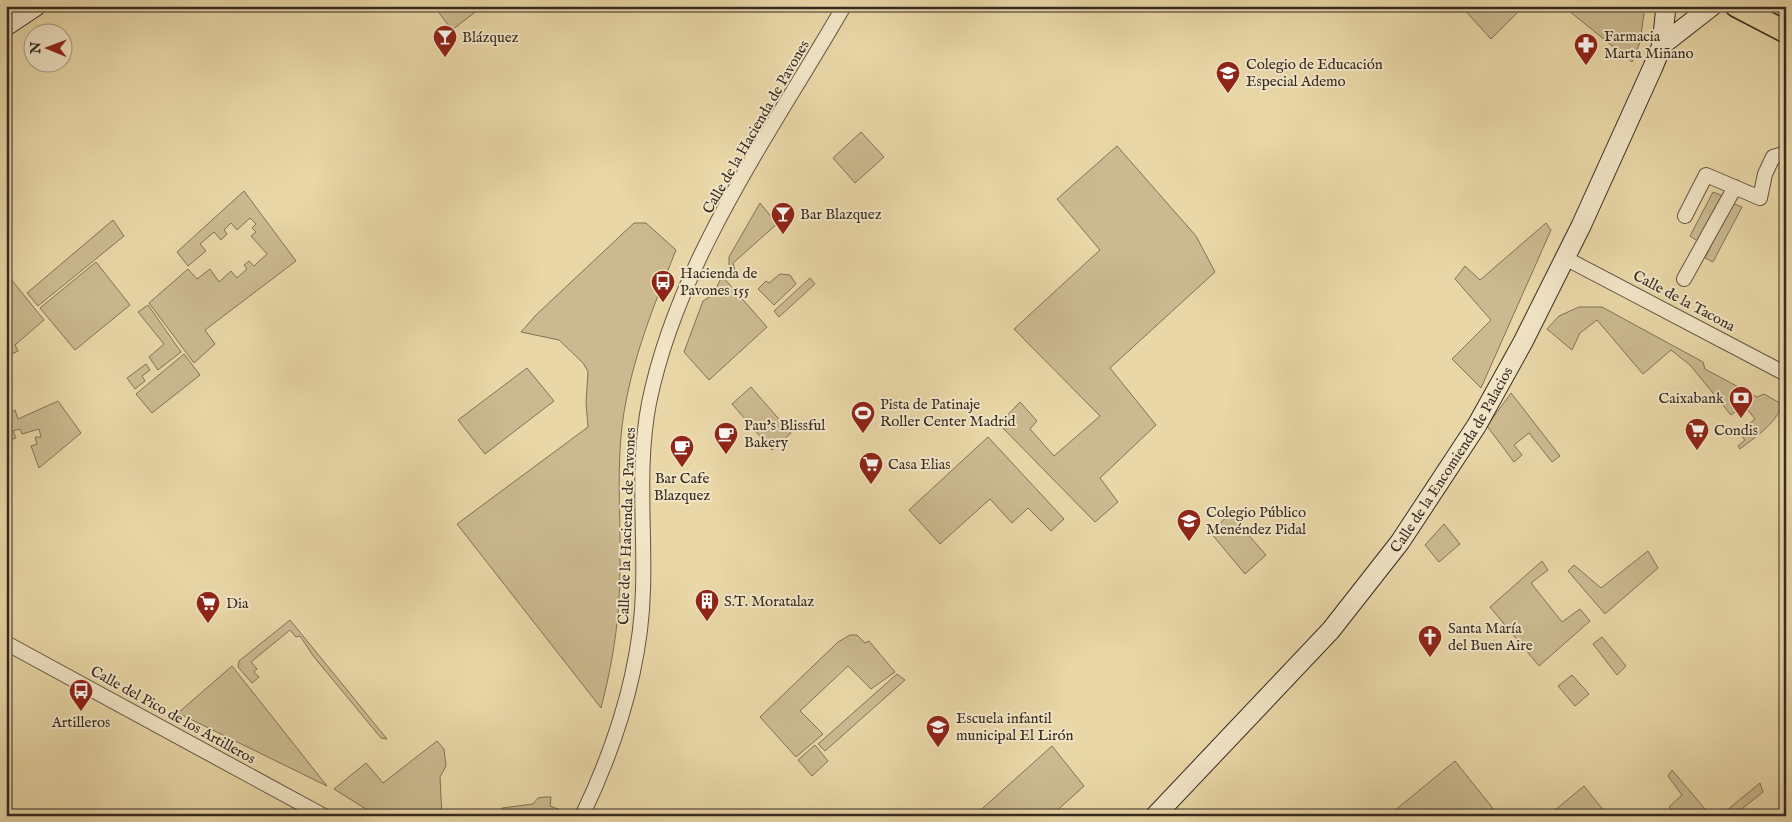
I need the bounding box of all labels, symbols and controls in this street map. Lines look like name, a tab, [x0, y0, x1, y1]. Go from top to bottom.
north arrow	[22, 22, 72, 72]
bar icon: Blázquez	[432, 24, 458, 58]
place label: Farmacia Marta Miñano	[1604, 27, 1694, 63]
place label: Blázquez	[462, 28, 519, 47]
pharmacy icon: Farmacia Marta Miñano	[1573, 32, 1599, 66]
street label: Calle de la Hacienda de Pavones	[698, 37, 814, 217]
text: N	[27, 42, 45, 55]
place label: Colegio de Educación Especial Ademo	[1246, 55, 1383, 91]
school or university icon: Colegio de Educación Especial Ademo	[1215, 60, 1241, 94]
bar icon: Bar Blazquez	[770, 201, 796, 235]
place label: Bar Blazquez	[800, 205, 882, 224]
place label: Hacienda de Pavones 155	[680, 264, 757, 300]
street label: Calle de la Tacona	[1630, 266, 1739, 336]
bus stop icon: Hacienda de Pavones 155	[650, 269, 676, 303]
street label: Calle de la Encomienda de Palacios	[1386, 363, 1517, 557]
bank icon: Caixabank	[1728, 385, 1754, 419]
place label: Caixabank	[1658, 389, 1725, 408]
place label: Pista de Patinaje Roller Center Madrid	[880, 395, 1017, 431]
sports icon: Pista de Patinaje Roller Center Madrid	[850, 400, 876, 434]
place label: Pau's Blissful Bakery	[744, 416, 826, 452]
supermarket icon: Condis	[1684, 417, 1710, 451]
cafe icon: Pau's Blissful Bakery	[713, 421, 739, 455]
place label: Condis	[1714, 421, 1758, 440]
street label: Calle de la Hacienda de Pavones	[614, 427, 640, 625]
cafe icon: Bar Cafe Blazquez	[669, 434, 695, 468]
supermarket icon: Casa Elias	[858, 451, 884, 485]
place label: Casa Elias	[888, 455, 951, 474]
place label: Bar Cafe Blazquez	[654, 469, 710, 505]
place label: Colegio Público Menéndez Pidal	[1206, 503, 1307, 539]
school or university icon: Colegio Público Menéndez Pidal	[1176, 508, 1202, 542]
building icon: S.T. Moratalaz	[694, 588, 720, 622]
supermarket icon: Dia	[195, 590, 221, 624]
place label: S.T. Moratalaz	[724, 592, 814, 611]
place label: Dia	[226, 594, 249, 613]
place label: Santa María del Buen Aire	[1448, 619, 1533, 655]
church icon: Santa María del Buen Aire	[1417, 624, 1443, 658]
street label: Calle del Pico de los Artilleros	[87, 662, 259, 768]
bus stop icon: Artilleros	[68, 678, 94, 712]
place label: Escuela infantil municipal El Lirón	[956, 709, 1074, 745]
place label: Artilleros	[51, 713, 110, 732]
school or university icon: Escuela infantil municipal El Lirón	[925, 714, 951, 748]

